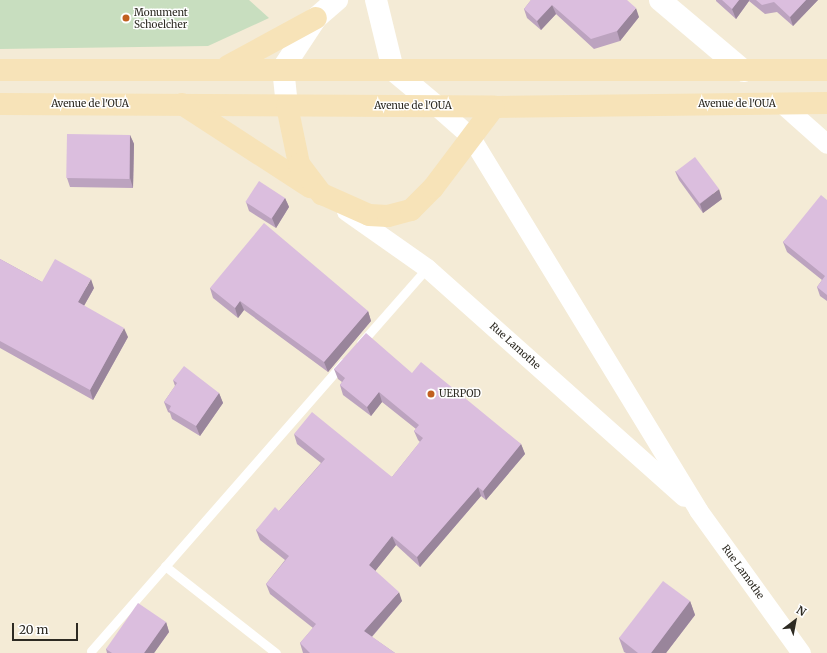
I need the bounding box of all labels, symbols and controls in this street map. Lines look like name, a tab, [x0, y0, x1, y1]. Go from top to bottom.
place label: Monument Schoelcher	[134, 6, 188, 30]
marker: Monument Schoelcher	[121, 13, 131, 23]
street label: Avenue de l'OUA	[51, 98, 129, 110]
street label: Avenue de l'OUA	[698, 98, 776, 110]
street label: Avenue de l'OUA	[374, 100, 452, 112]
street label: Rue Lamothe	[487, 320, 543, 372]
place label: UERPOD	[439, 388, 481, 400]
marker: UERPOD	[426, 389, 436, 399]
street label: Rue Lamothe	[719, 543, 767, 601]
north arrow	[775, 601, 815, 641]
text: N	[794, 603, 809, 619]
scale bar	[14, 615, 80, 641]
text: 20 m	[19, 622, 48, 637]

